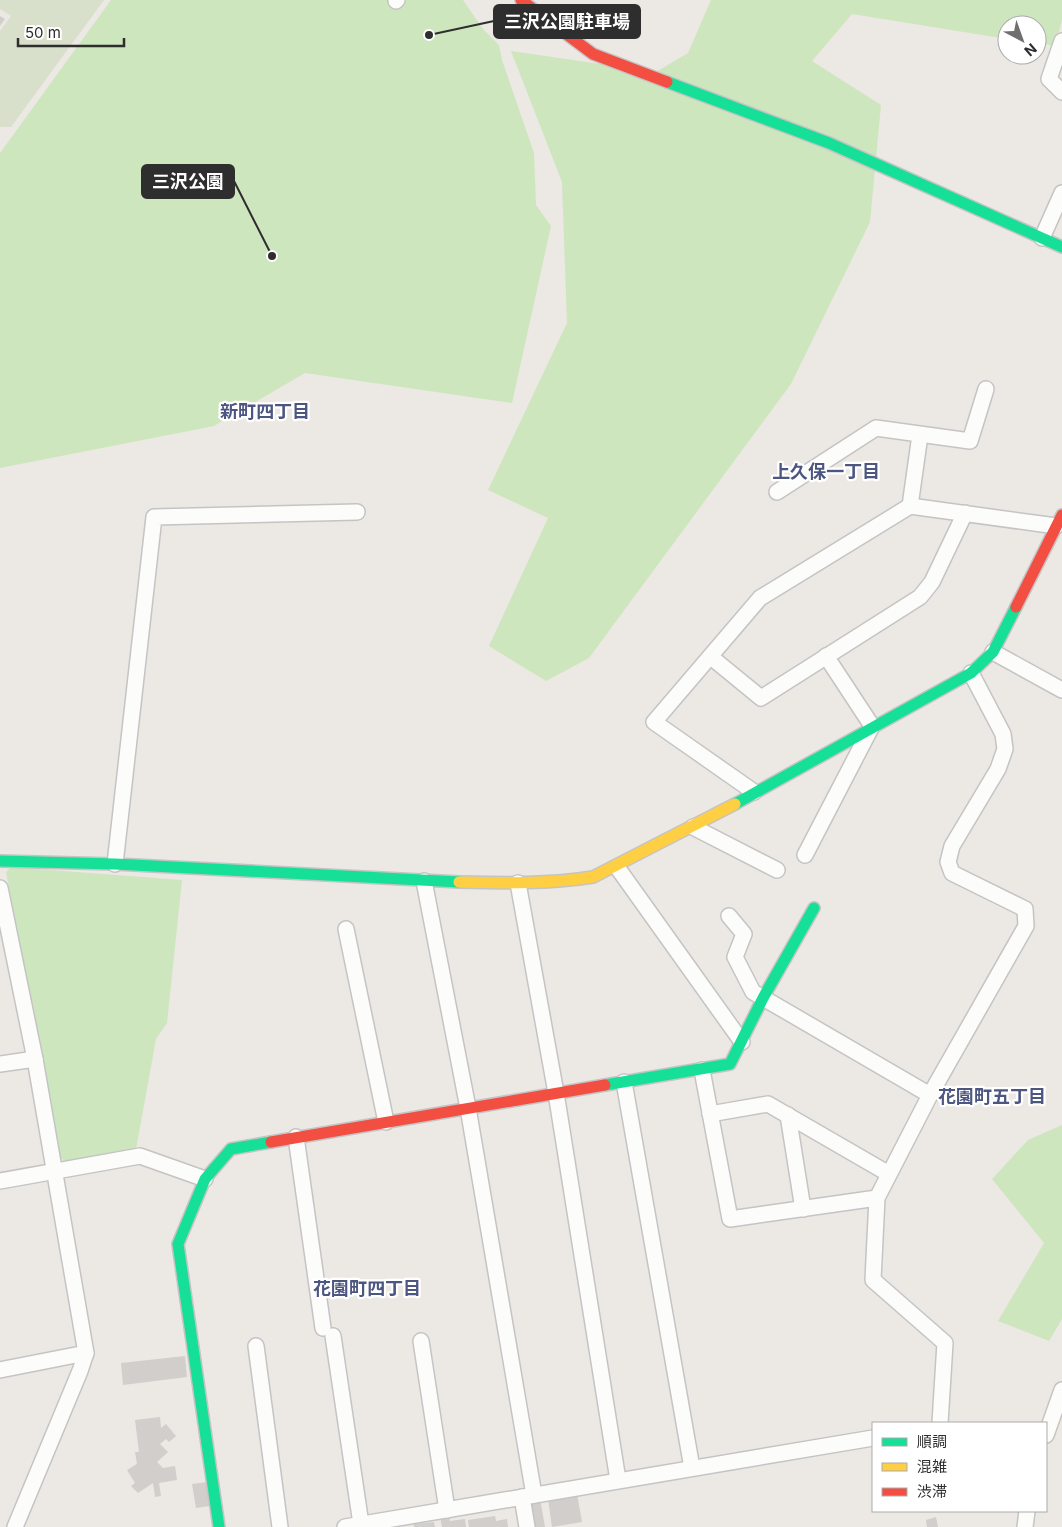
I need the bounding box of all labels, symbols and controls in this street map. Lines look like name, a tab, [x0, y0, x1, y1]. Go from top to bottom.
callout: 三沢公園駐車場	[494, 5, 640, 38]
text: 三沢公園駐車場	[504, 11, 630, 32]
scale bar	[18, 15, 124, 47]
north arrow	[997, 15, 1047, 65]
text: 50 m	[25, 23, 61, 42]
text: N	[1021, 40, 1040, 60]
callout: 三沢公園	[142, 165, 234, 198]
text: 三沢公園	[152, 171, 224, 192]
district label: 新町四丁目	[220, 401, 310, 422]
district label: 上久保一丁目	[772, 461, 880, 482]
district label: 花園町五丁目	[938, 1086, 1046, 1107]
district label: 花園町四丁目	[313, 1278, 421, 1299]
legend	[872, 1422, 1047, 1512]
text: 順調	[917, 1432, 947, 1451]
text: 混雑	[917, 1457, 947, 1476]
text: 渋滞	[917, 1482, 947, 1501]

